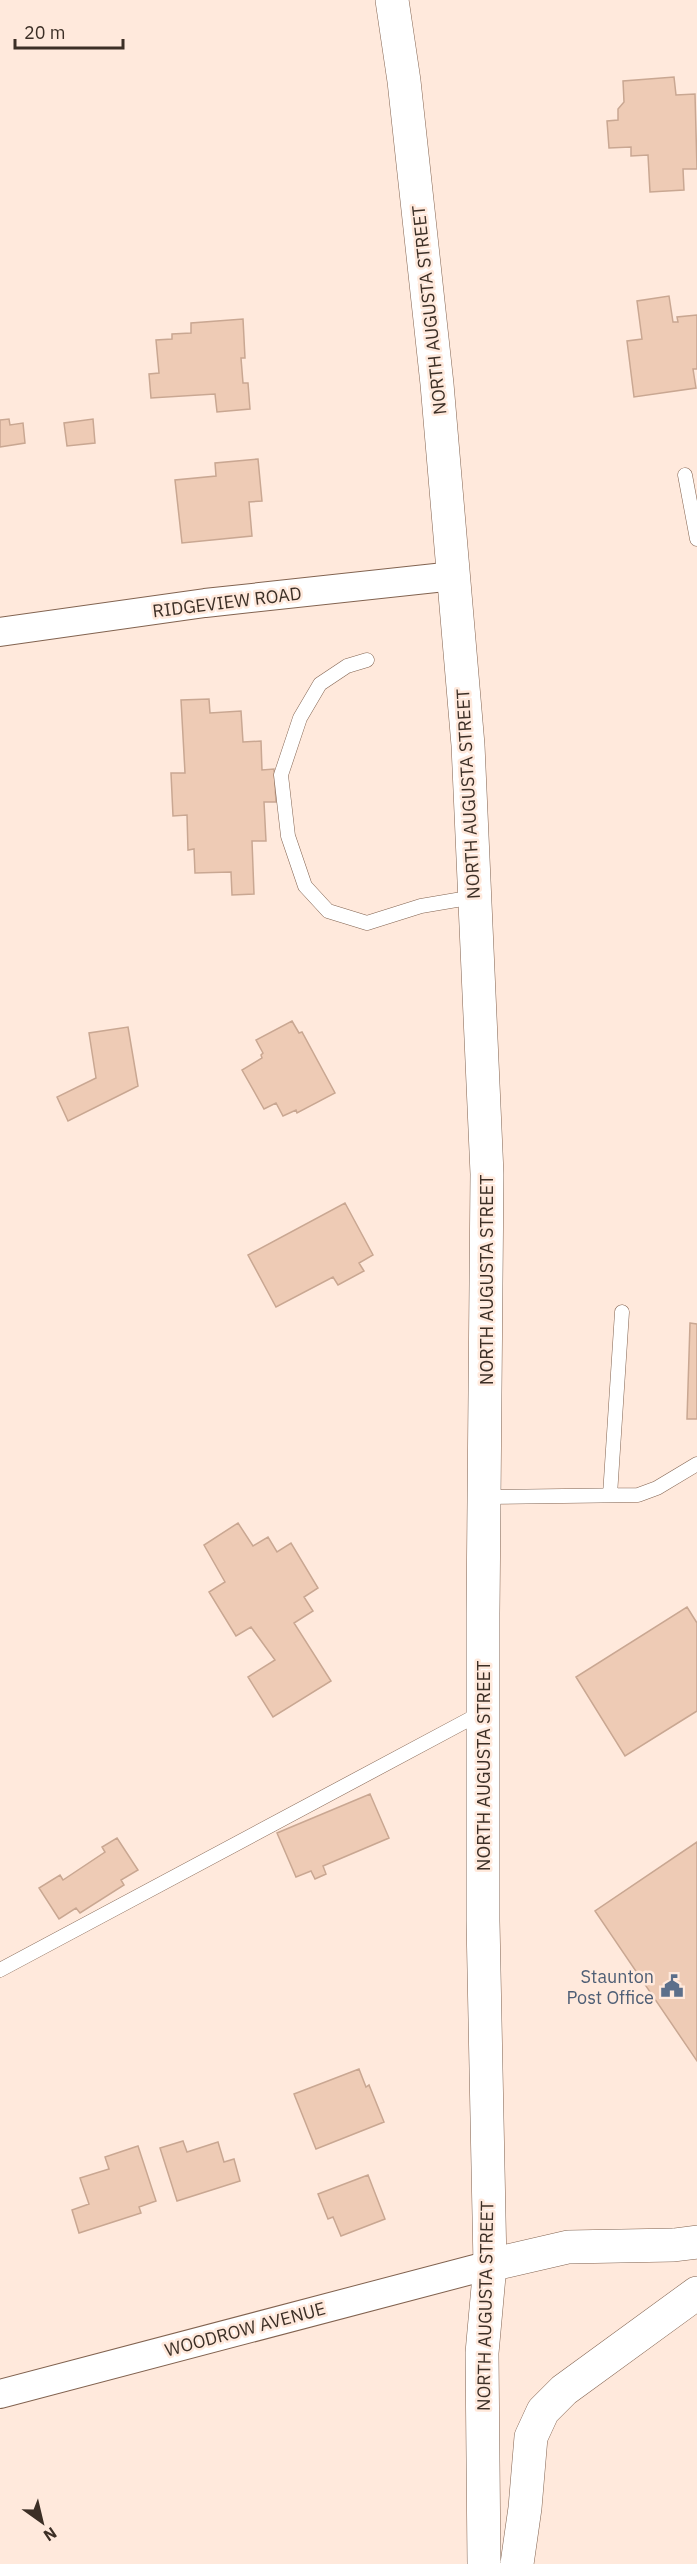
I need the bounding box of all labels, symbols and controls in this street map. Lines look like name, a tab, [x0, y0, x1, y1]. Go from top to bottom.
scale bar	[15, 12, 123, 50]
text: 20 m	[24, 21, 66, 44]
street label: NORTH AUGUSTA STREET	[407, 204, 451, 416]
street label: RIDGEVIEW ROAD	[151, 581, 303, 623]
street label: NORTH AUGUSTA STREET	[451, 688, 485, 900]
street label: NORTH AUGUSTA STREET	[475, 1175, 498, 1385]
street label: NORTH AUGUSTA STREET	[472, 1661, 495, 1871]
place label: Staunton Post Office	[567, 1965, 654, 2009]
public building icon: Staunton Post Office	[659, 1973, 685, 1999]
street label: NORTH AUGUSTA STREET	[472, 2201, 498, 2411]
street label: WOODROW AVENUE	[162, 2296, 328, 2362]
north arrow	[12, 2492, 72, 2552]
text: N	[40, 2523, 61, 2546]

